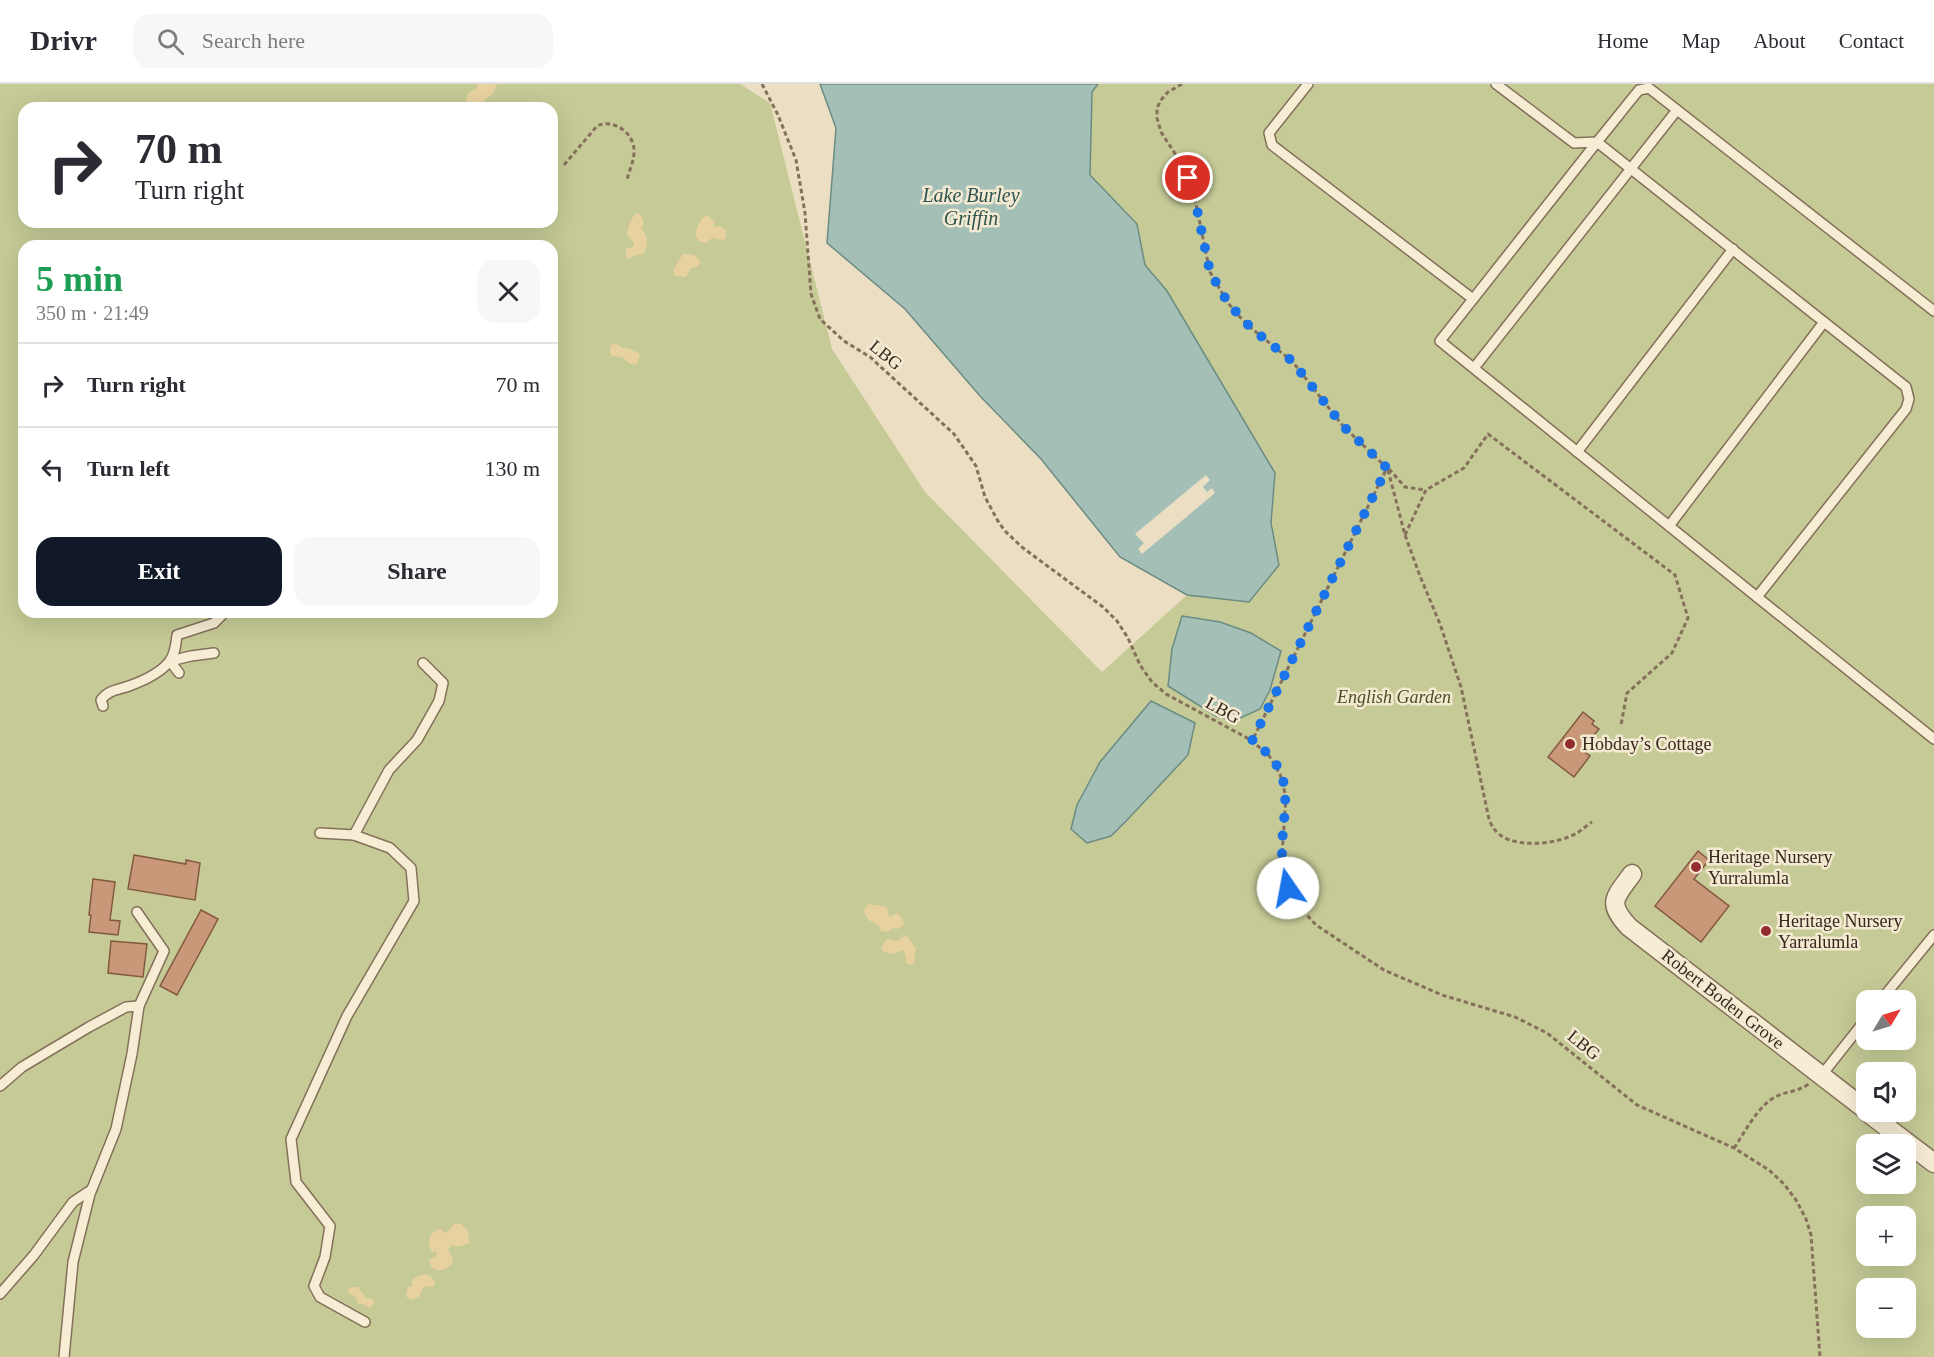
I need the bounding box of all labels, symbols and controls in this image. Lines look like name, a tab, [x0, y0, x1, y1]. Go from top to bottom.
search box	[133, 14, 553, 68]
text: Drivr	[30, 25, 97, 56]
icon: search	[154, 25, 187, 58]
text: Search here	[202, 28, 305, 53]
text: Home	[1597, 29, 1649, 53]
text: Map	[1682, 29, 1720, 53]
text: About	[1753, 29, 1806, 53]
text: Contact	[1839, 29, 1904, 53]
icon: right	[36, 126, 114, 204]
text: 70 m	[135, 126, 223, 172]
pin	[1162, 152, 1213, 203]
icon: arrive	[1171, 161, 1204, 194]
text: Turn right	[135, 175, 244, 205]
water label: Lake Burley Griffin	[921, 184, 1020, 230]
text: 5 min	[36, 259, 123, 299]
button: close	[477, 260, 540, 323]
text: 350 m · 21:49	[36, 302, 149, 324]
street label: LBG	[866, 336, 906, 374]
icon: right	[36, 369, 69, 402]
text: Turn right	[87, 372, 186, 397]
text: 70 m	[495, 372, 540, 397]
icon: left	[36, 453, 69, 486]
text: Turn left	[87, 456, 170, 481]
text: 130 m	[484, 456, 540, 481]
button: Exit	[36, 537, 282, 606]
button: Share	[294, 537, 540, 606]
park label: English Garden	[1336, 687, 1451, 707]
street label: LBG	[1202, 693, 1244, 727]
place label: Hobday’s Cottage	[1582, 734, 1711, 754]
marker: Hobday’s Cottage	[1563, 737, 1577, 751]
place label: Heritage Nursery Yurralumla	[1708, 847, 1832, 888]
position arrow	[1256, 856, 1320, 920]
marker: Heritage Nursery Yurralumla	[1689, 860, 1703, 874]
place label: Heritage Nursery Yarralumla	[1778, 911, 1902, 952]
marker: Heritage Nursery Yarralumla	[1759, 924, 1773, 938]
street label: Robert Boden Grove	[1658, 945, 1788, 1053]
north arrow	[1856, 990, 1916, 1050]
map controls	[1856, 990, 1916, 1338]
street label: LBG	[1564, 1026, 1604, 1064]
button: sound	[1856, 1062, 1916, 1122]
button: layers	[1856, 1134, 1916, 1194]
button: +	[1856, 1206, 1916, 1266]
button: −	[1856, 1278, 1916, 1338]

